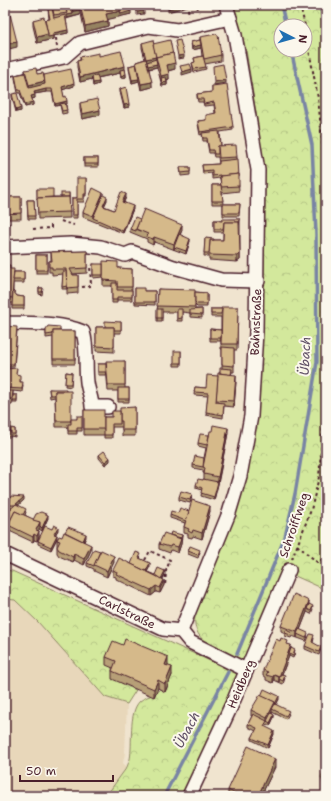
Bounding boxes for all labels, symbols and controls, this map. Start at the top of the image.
north arrow [273,18,313,58]
text: N [295,34,310,44]
street label: Bahnstraße [247,288,265,356]
water label: Übach [295,336,315,376]
street label: Schroiffweg [275,490,313,560]
street label: Carlstraße [96,591,158,633]
street label: Heidberg [223,657,259,711]
water label: Übach [170,709,204,751]
scale bar [20,757,113,783]
text: 50 m [26,763,56,779]

